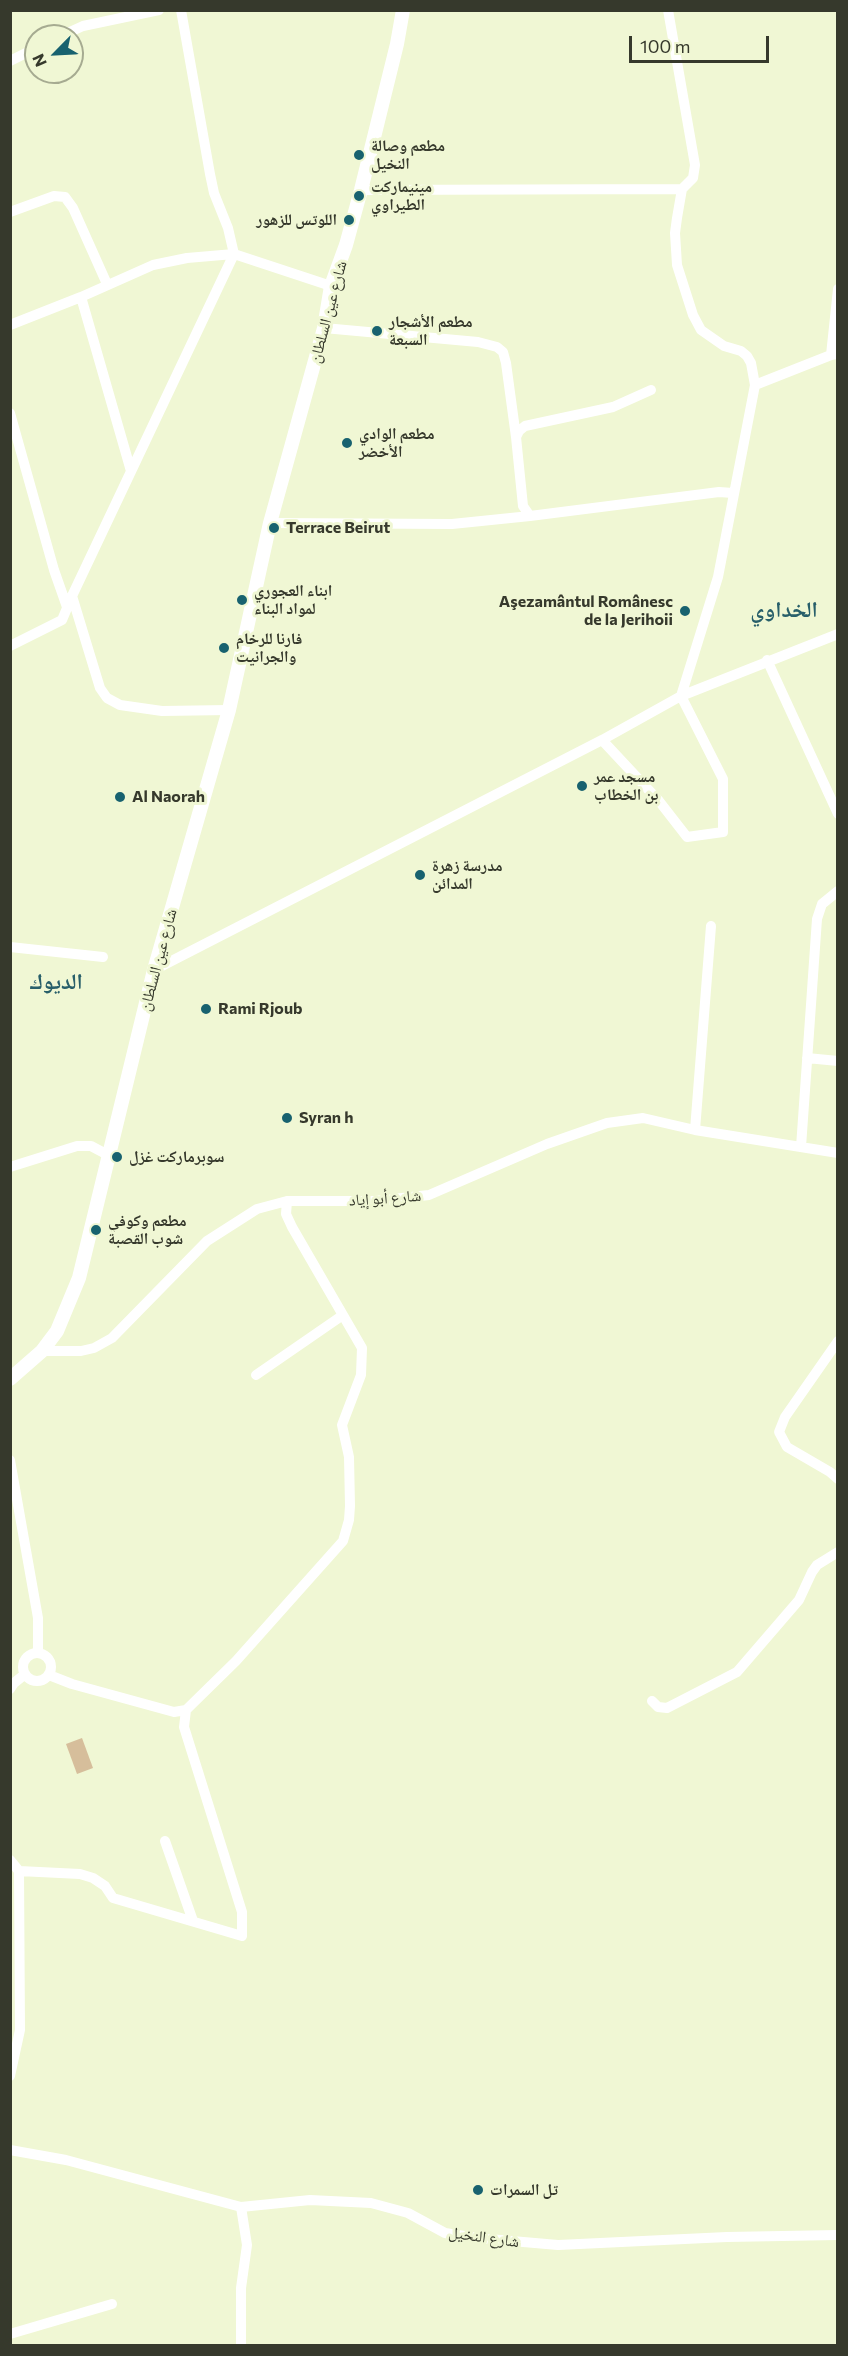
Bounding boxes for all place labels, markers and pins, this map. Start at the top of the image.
place label: مطعم وصالة النخيل [371,136,445,174]
marker: مطعم وصالة النخيل [352,148,366,162]
place label: مينيماركت الطيراوي [371,177,432,215]
marker: مينيماركت الطيراوي [352,189,366,203]
place label: اللوتس للزهور [256,210,337,230]
marker: اللوتس للزهور [342,213,356,227]
place label: مطعم الأشجار السبعة [389,312,473,350]
marker: مطعم الأشجار السبعة [370,324,384,338]
place label: مطعم الوادي الأخضر [359,424,434,462]
marker: مطعم الوادي الأخضر [340,436,354,450]
place label: Terrace Beirut [286,518,390,538]
marker: Terrace Beirut [267,521,281,535]
place label: ابناء العجوري لمواد البناء [254,581,332,619]
place label: Aşezamântul Românesc de la Jerihoii [499,592,673,630]
marker: ابناء العجوري لمواد البناء [235,593,249,607]
marker: Aşezamântul Românesc de la Jerihoii [678,604,692,618]
place label: فارنا للرخام والجرانيت [236,629,302,667]
marker: فارنا للرخام والجرانيت [217,641,231,655]
place label: مسجد عمر بن الخطاب [594,767,658,805]
marker: مسجد عمر بن الخطاب [575,779,589,793]
place label: Al Naorah [132,787,205,807]
marker: Al Naorah [113,790,127,804]
place label: مدرسة زهرة المدائن [432,856,502,894]
marker: مدرسة زهرة المدائن [413,868,427,882]
place label: Rami Rjoub [218,999,303,1019]
marker: Rami Rjoub [199,1002,213,1016]
place label: Syran h [299,1108,353,1128]
marker: Syran h [280,1111,294,1125]
place label: سوبرماركت غزل [129,1147,225,1167]
marker: سوبرماركت غزل [110,1150,124,1164]
place label: مطعم وكوفي شوب القصبة [108,1211,187,1249]
marker: مطعم وكوفي شوب القصبة [89,1223,103,1237]
place label: تل السمرات [490,2180,558,2200]
marker: تل السمرات [471,2183,485,2197]

